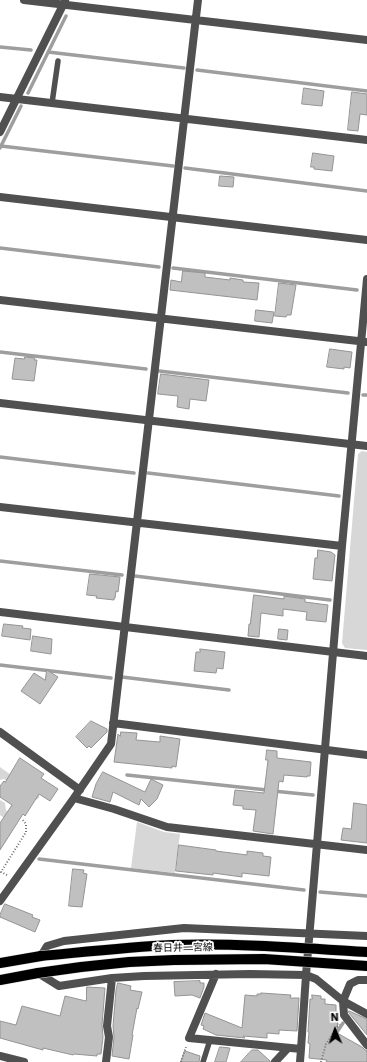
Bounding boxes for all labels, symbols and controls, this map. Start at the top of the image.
street label: 春日井一宮線 [153,941,213,955]
north arrow [315,1010,355,1050]
text: N [330,1011,339,1024]

